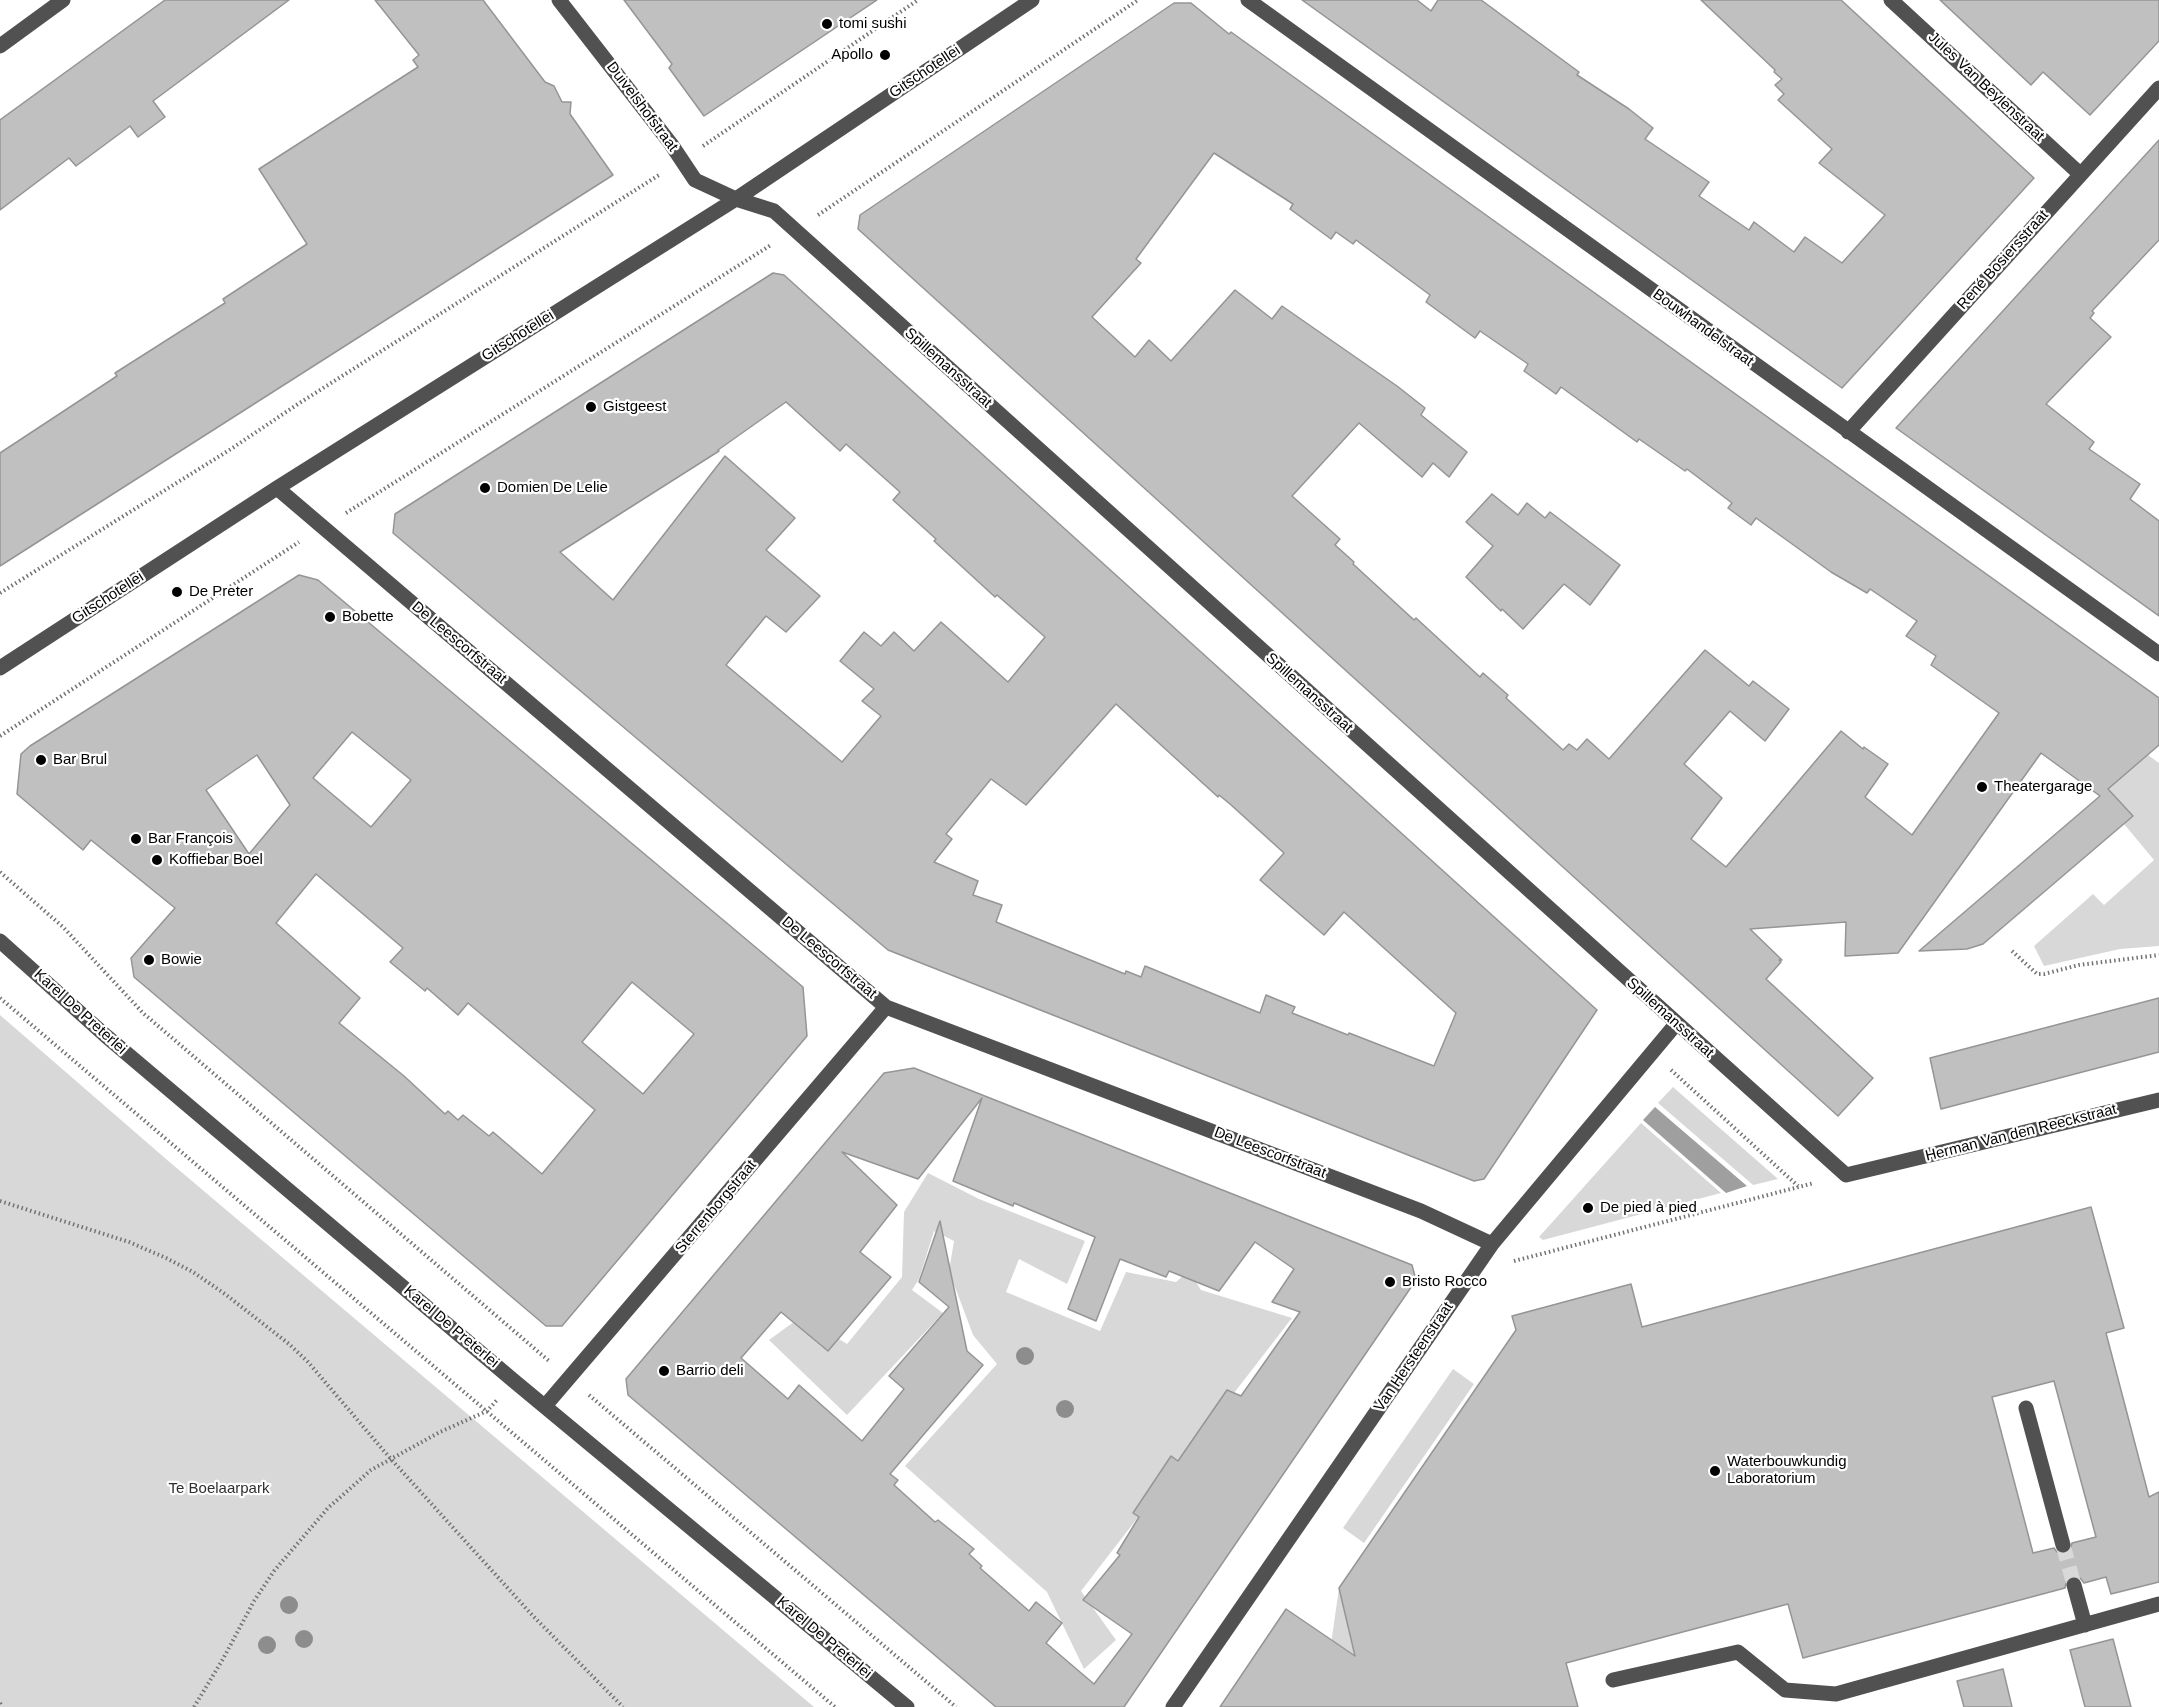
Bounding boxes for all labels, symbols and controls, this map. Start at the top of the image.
place label: tomi sushi [839,15,907,33]
marker: tomi sushi [820,17,834,31]
street label: Jules Van Beylenstraat [1924,28,2048,146]
street label: Gitschotellei [886,42,964,102]
place label: Apollo [831,46,873,64]
marker: Apollo [878,48,892,62]
street label: Duivelshofstraat [602,59,682,155]
street label: René Bosiersstraat [1954,207,2052,313]
street label: Bouwhandelstraat [1649,285,1757,371]
street label: Gitschotellei [479,307,557,365]
street label: Spillemansstraat [901,324,995,412]
place label: Gistgeest [603,398,666,416]
marker: Gistgeest [584,400,598,414]
place label: Domien De Lelie [497,479,608,497]
marker: Domien De Lelie [478,481,492,495]
street label: Gitschotellei [69,568,147,628]
place label: De Preter [189,583,253,601]
marker: De Preter [170,585,184,599]
street label: De Leescorfstraat [408,598,510,688]
place label: Bobette [342,608,394,626]
marker: Bobette [323,610,337,624]
street label: Spillemansstraat [1262,649,1356,737]
place label: Bar Brul [53,751,107,769]
marker: Bar Brul [34,753,48,767]
place label: Theatergarage [1994,778,2092,796]
marker: Theatergarage [1975,780,1989,794]
place label: Bar François [148,830,233,848]
marker: Bar François [129,832,143,846]
place label: Koffiebar Boel [169,851,263,869]
marker: Koffiebar Boel [150,853,164,867]
street label: De Leescorfstraat [778,913,880,1003]
place label: Bowie [161,951,202,969]
marker: Bowie [142,953,156,967]
street label: Karel De Preterlei [30,966,130,1058]
street label: Spillemansstraat [1623,974,1717,1062]
street label: Herman Van den Reeckstraat [1923,1101,2119,1165]
street label: De Leescorfstraat [1212,1123,1328,1183]
street label: Sterrenborgstraat [672,1157,760,1257]
place label: De pied à pied [1600,1199,1697,1217]
marker: De pied à pied [1581,1201,1595,1215]
place label: Bristo Rocco [1402,1273,1487,1291]
marker: Bristo Rocco [1383,1275,1397,1289]
street label: Karel De Preterlei [400,1282,502,1372]
street label: Van Hersteenstraat [1371,1299,1457,1415]
place label: Barrio deli [676,1362,744,1380]
marker: Barrio deli [657,1364,671,1378]
place label: Waterbouwkundig Laboratorium [1727,1453,1847,1488]
marker: Waterbouwkundig Laboratorium [1708,1464,1722,1478]
park label: Te Boelaarpark [169,1480,269,1498]
street label: Karel De Preterlei [773,1593,875,1683]

